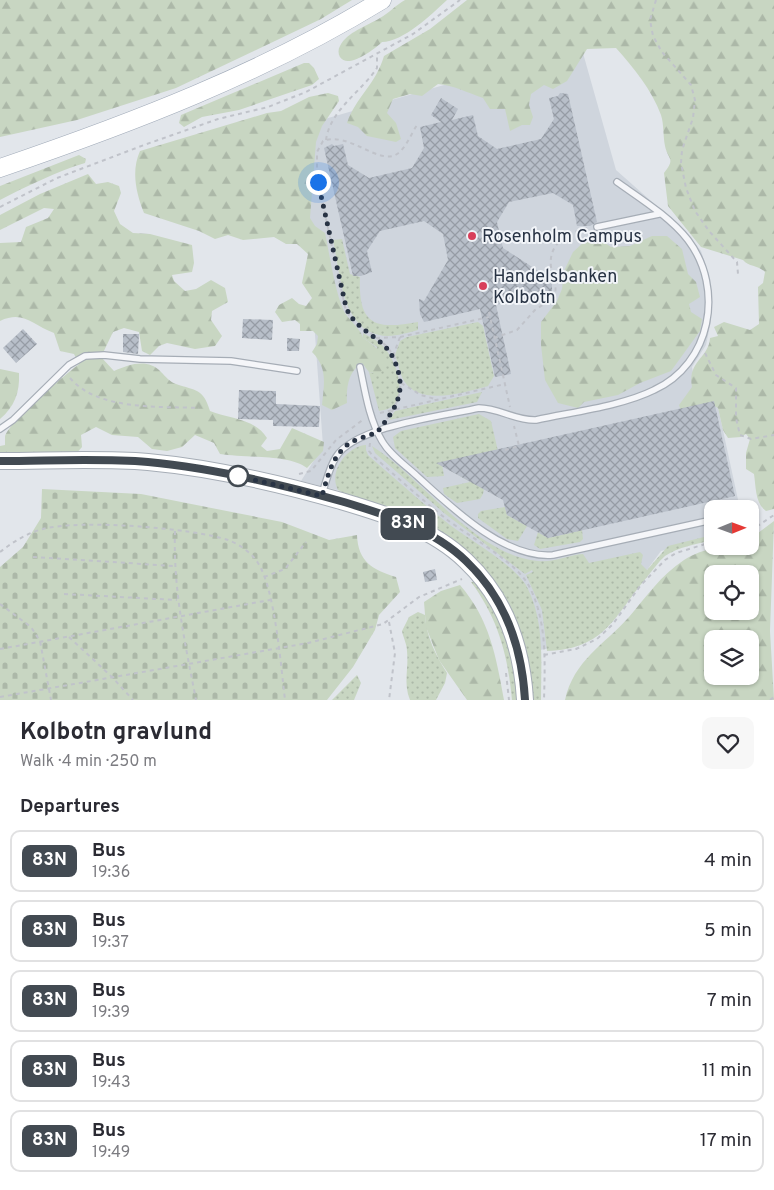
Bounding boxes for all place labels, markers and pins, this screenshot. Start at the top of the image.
place label: Rosenholm Campus [482,226,642,249]
marker: Rosenholm Campus [466,230,478,242]
place label: Handelsbanken Kolbotn [493,266,617,310]
marker: Handelsbanken Kolbotn [477,280,489,292]
unlabelled marker [227,465,249,487]

